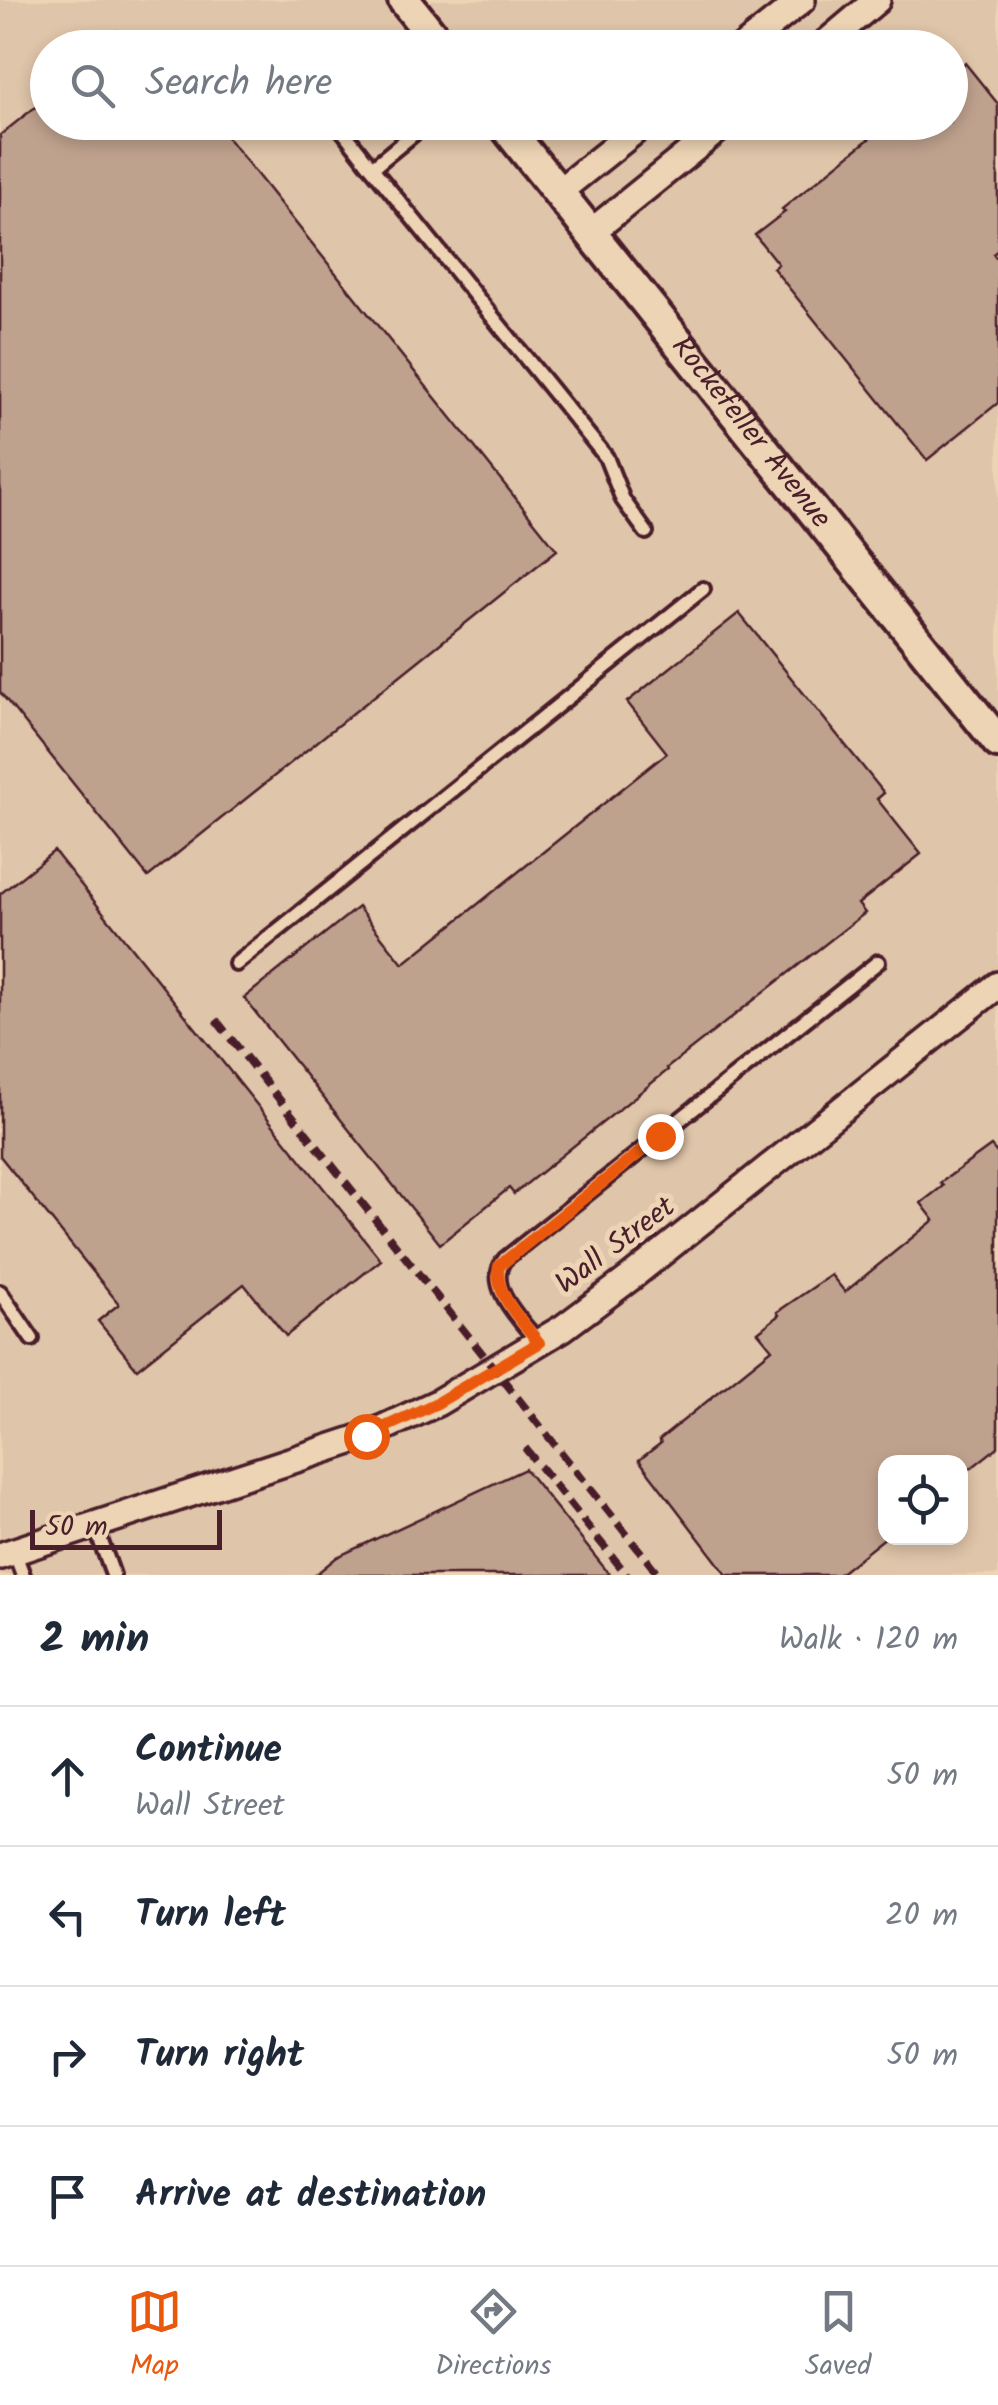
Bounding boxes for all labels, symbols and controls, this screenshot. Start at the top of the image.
search box [30,30,968,140]
text: Search here [145,55,332,115]
icon: search [65,58,120,113]
street label: Rockefeller Avenue [658,326,843,540]
route end [638,1114,684,1160]
street label: Wall Street [546,1184,687,1307]
route start [344,1414,390,1460]
map controls [878,1455,968,1545]
button: locate [878,1455,968,1545]
scale bar [30,1505,222,1550]
text: 50 m [45,1505,108,1550]
text: 2 min [40,1607,149,1674]
text: Walk · 120 m [779,1615,958,1666]
text: Continue [135,1721,282,1781]
icon: ahead [40,1749,95,1804]
text: 50 m [887,1751,958,1802]
text: Wall Street [135,1781,285,1832]
text: Turn left [135,1886,286,1946]
icon: left [40,1889,95,1944]
text: 20 m [885,1891,958,1942]
text: Turn right [135,2026,304,2086]
icon: right [40,2029,95,2084]
text: 50 m [887,2031,958,2082]
text: Arrive at destination [135,2166,486,2226]
icon: arrive [40,2169,95,2224]
tab: Map [127,2284,182,2389]
tab: Directions [435,2284,551,2389]
tab: Saved [805,2284,871,2389]

